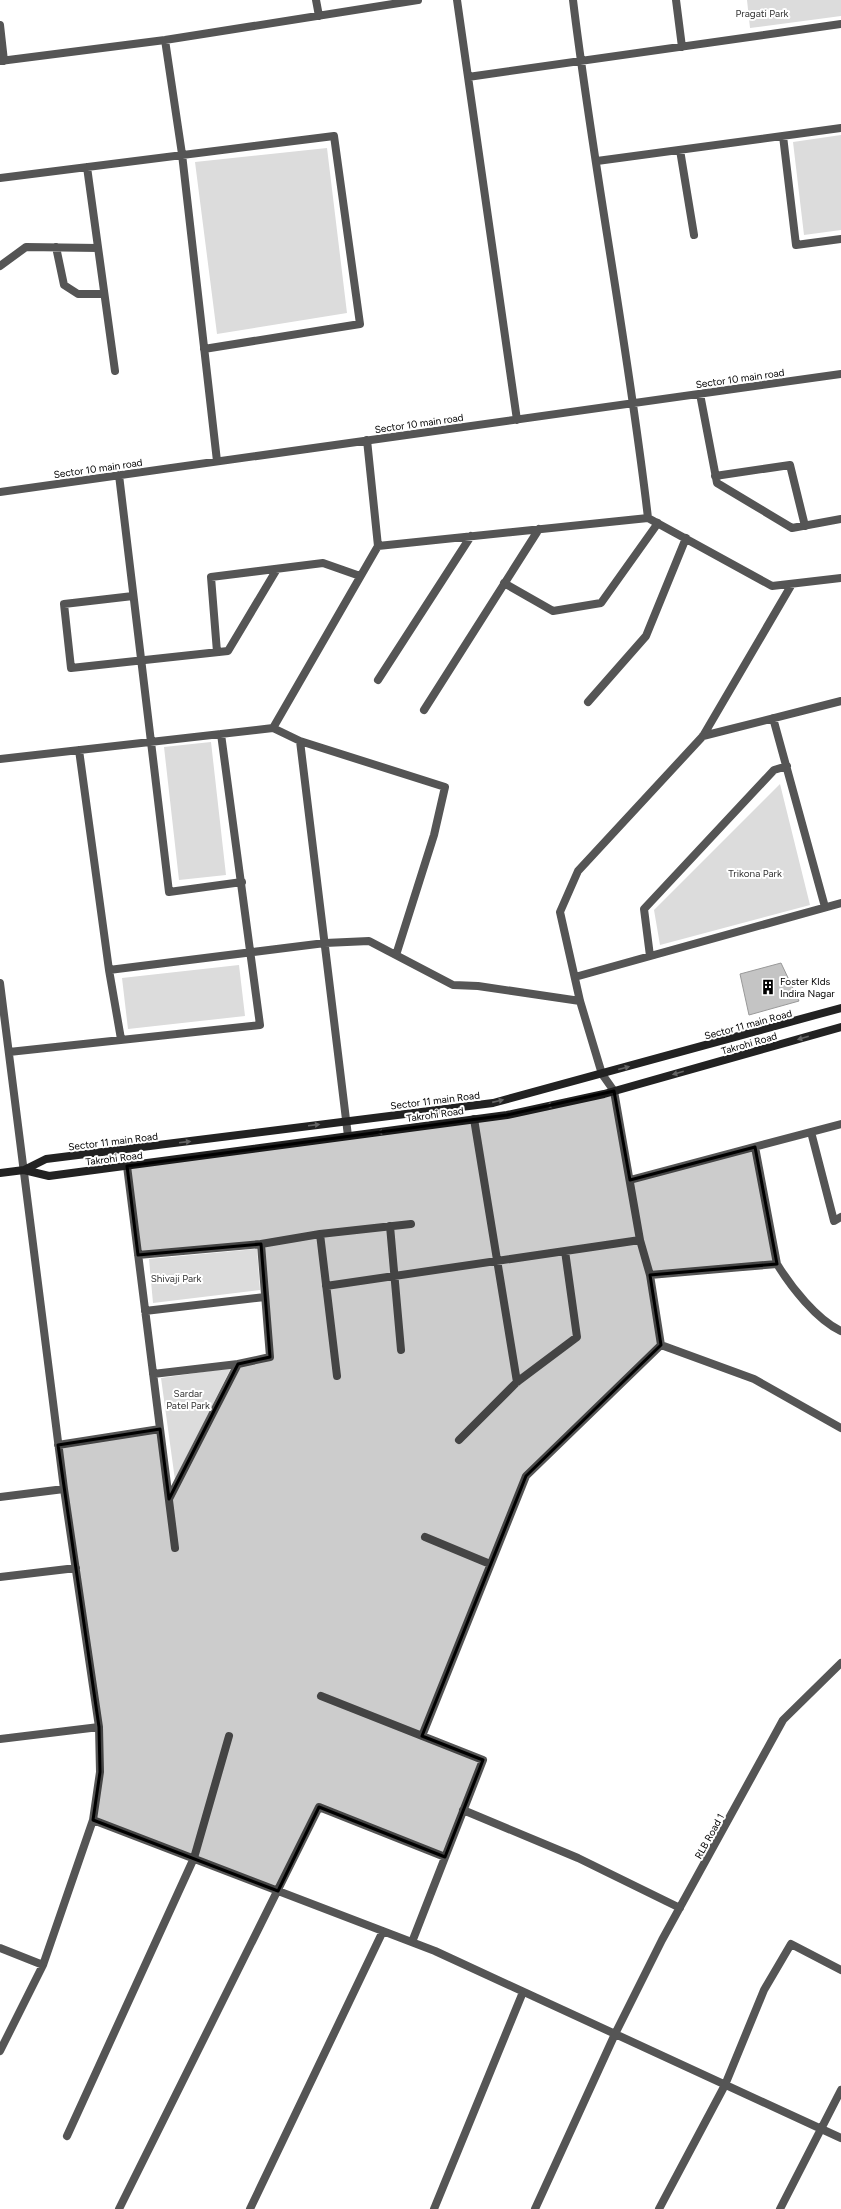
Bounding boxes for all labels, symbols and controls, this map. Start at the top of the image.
park label: Pragati Park [736,7,789,20]
street label: Sector 10 main road [695,366,785,391]
street label: Sector 10 main road [374,411,464,436]
street label: Sector 10 main road [53,456,143,481]
park label: Trikona Park [728,867,782,880]
place label: Foster KIds Indira Nagar [780,975,835,1000]
building icon: Foster KIds Indira Nagar [759,978,777,996]
street label: Sector 11 main Road [703,1007,793,1042]
street label: Takrohi Road [720,1029,779,1058]
one-way arrow [797,1035,809,1041]
one-way arrow [618,1065,630,1071]
one-way arrow [672,1070,684,1076]
street label: Sector 11 main Road [390,1089,481,1112]
one-way arrow [492,1098,505,1104]
one-way arrow [546,1102,558,1108]
street label: Takrohi Road [406,1104,465,1125]
one-way arrow [308,1122,320,1129]
one-way arrow [376,1129,389,1135]
street label: Sector 11 main Road [68,1130,159,1153]
one-way arrow [179,1139,191,1145]
street label: Takrohi Road [85,1149,143,1168]
park label: Shivaji Park [151,1272,202,1285]
park label: Sardar Patel Park [166,1387,210,1412]
street label: RLB Road 1 [692,1811,727,1861]

